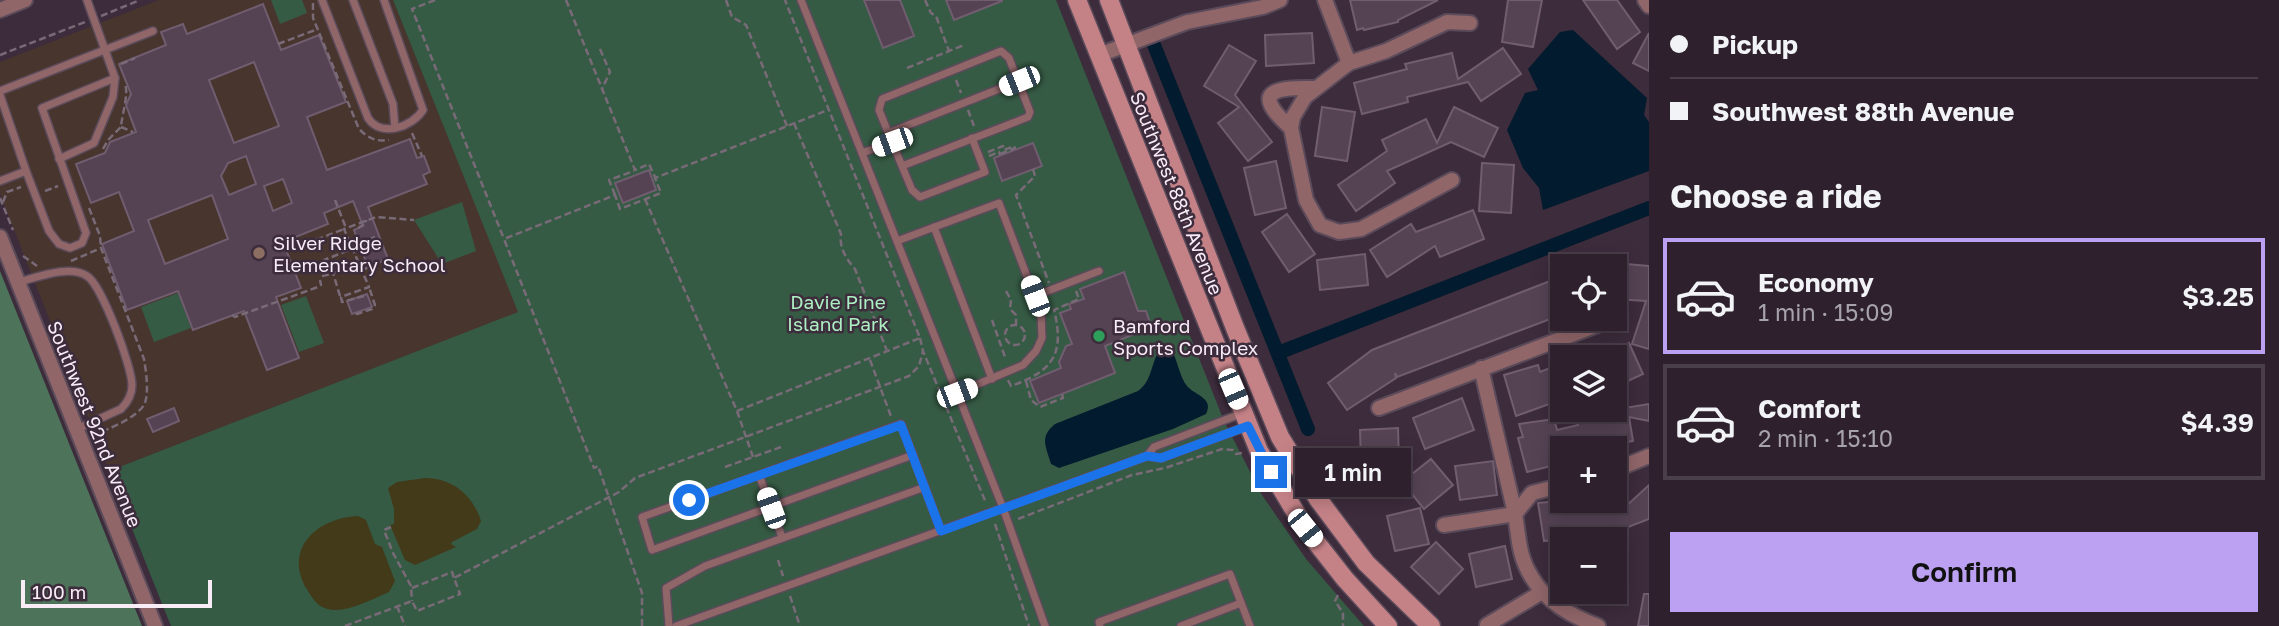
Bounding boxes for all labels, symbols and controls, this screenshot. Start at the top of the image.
text: Pickup [1712,29,1798,60]
car [996,63,1043,99]
street label: Southwest 88th Avenue [1126,88,1228,298]
text: Southwest 88th Avenue [1712,96,2014,127]
car [869,125,916,159]
text: Choose a ride [1670,177,1882,215]
place label: Silver Ridge Elementary School [273,231,446,276]
marker: Silver Ridge Elementary School [251,245,267,261]
map controls [1550,254,1627,604]
button: locate [1550,254,1627,331]
icon: car [1674,265,1737,328]
text: Economy [1758,267,1874,298]
car [1018,273,1053,319]
text: $3.25 [2182,281,2254,312]
park label: Davie Pine Island Park [787,290,889,335]
text: 1 min · 15:09 [1758,298,1894,326]
place label: Bamford Sports Complex [1113,314,1258,359]
street label: Southwest 92nd Avenue [43,317,147,531]
marker: Bamford Sports Complex [1091,328,1107,344]
button: layers [1550,345,1627,422]
car [1216,366,1251,412]
car [934,376,981,410]
icon: car [1674,391,1737,454]
text: Comfort [1758,393,1861,424]
text: $4.39 [2181,407,2254,438]
text: 2 min · 15:10 [1758,424,1893,452]
button: + [1550,436,1627,513]
callout: 1 min [1296,448,1411,496]
route end [1255,456,1287,488]
text: 1 min [1324,458,1382,486]
route start [673,484,705,516]
car [754,485,789,531]
car [1284,505,1327,551]
button: − [1550,527,1627,604]
button: Confirm [1670,532,2258,612]
scale bar [21,577,212,609]
text: 100 m [32,580,86,603]

